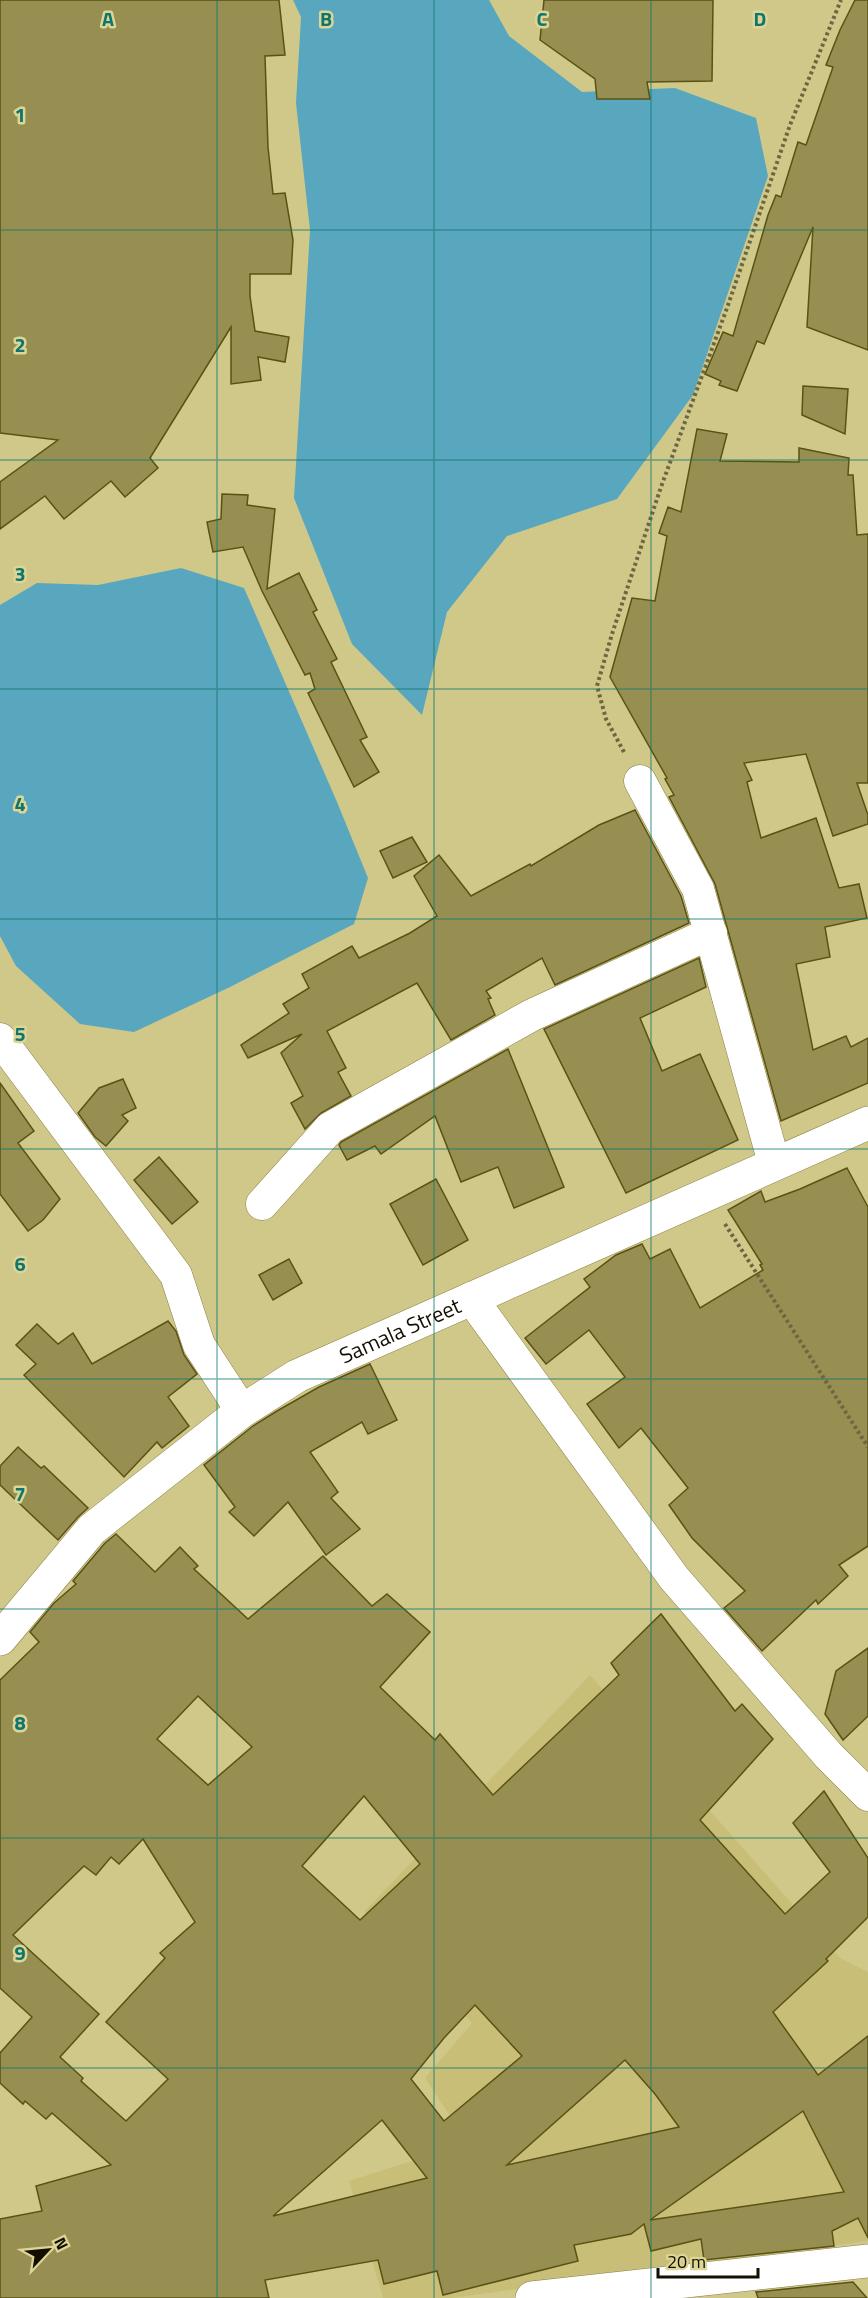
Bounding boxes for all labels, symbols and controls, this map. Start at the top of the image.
text: A [102,3,114,34]
text: B [320,3,332,34]
text: C [537,3,548,34]
text: D [754,3,766,34]
text: 1 [14,99,26,130]
text: 2 [14,329,26,360]
text: 3 [14,558,26,589]
text: 4 [14,788,26,819]
text: 5 [14,1018,26,1049]
text: 6 [14,1248,26,1279]
street label: Samala Street [334,1288,467,1372]
text: 7 [14,1478,26,1509]
text: 8 [14,1707,26,1738]
text: 9 [14,1937,26,1968]
north arrow [18,2220,78,2280]
text: N [48,2233,75,2254]
scale bar [658,2241,758,2279]
text: 20 m [667,2248,706,2275]

